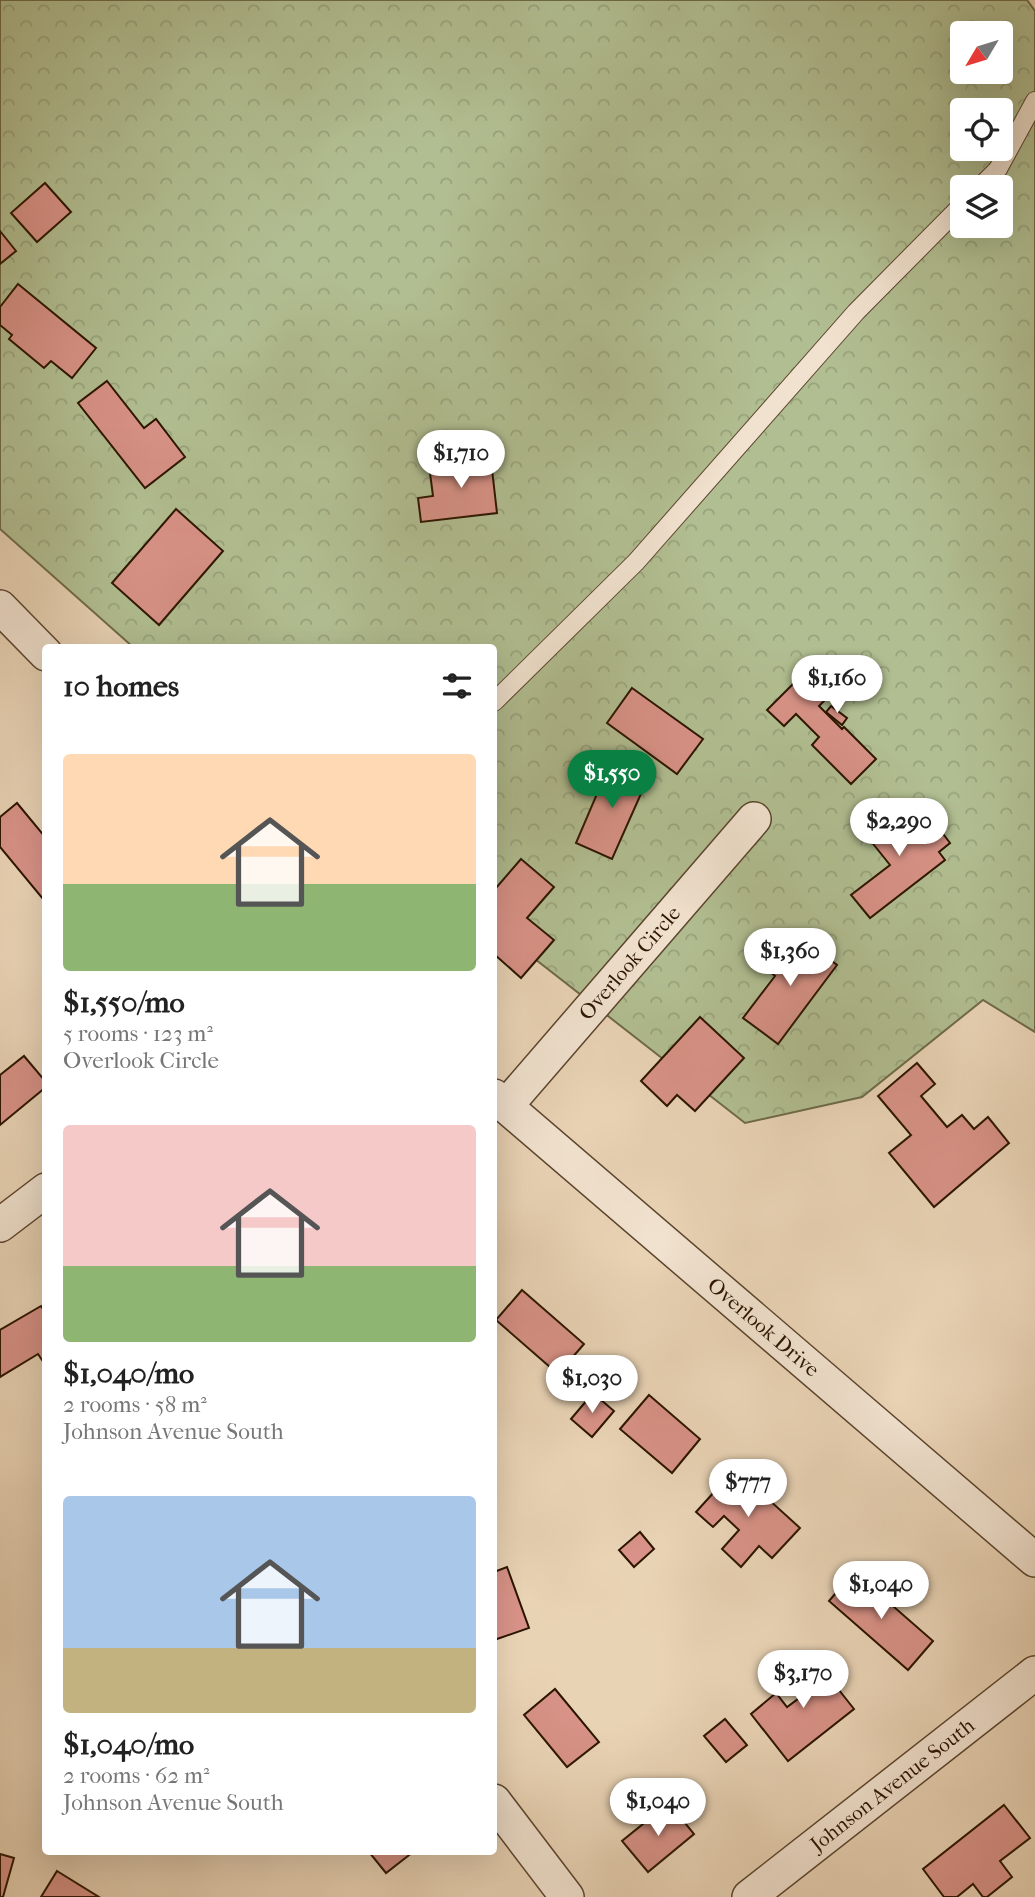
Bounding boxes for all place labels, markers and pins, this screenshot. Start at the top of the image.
pin: $1,710 [404,430,518,490]
pin: $1,160 [780,656,894,715]
pin: $1,550 [555,750,669,810]
pin: $2,290 [842,798,956,858]
pin: $1,360 [733,928,847,988]
pin: $1,030 [535,1356,649,1415]
pin: $777 [707,1460,789,1519]
pin: $1,040 [824,1562,938,1621]
pin: $3,170 [746,1650,860,1710]
pin: $1,040 [601,1778,715,1838]

